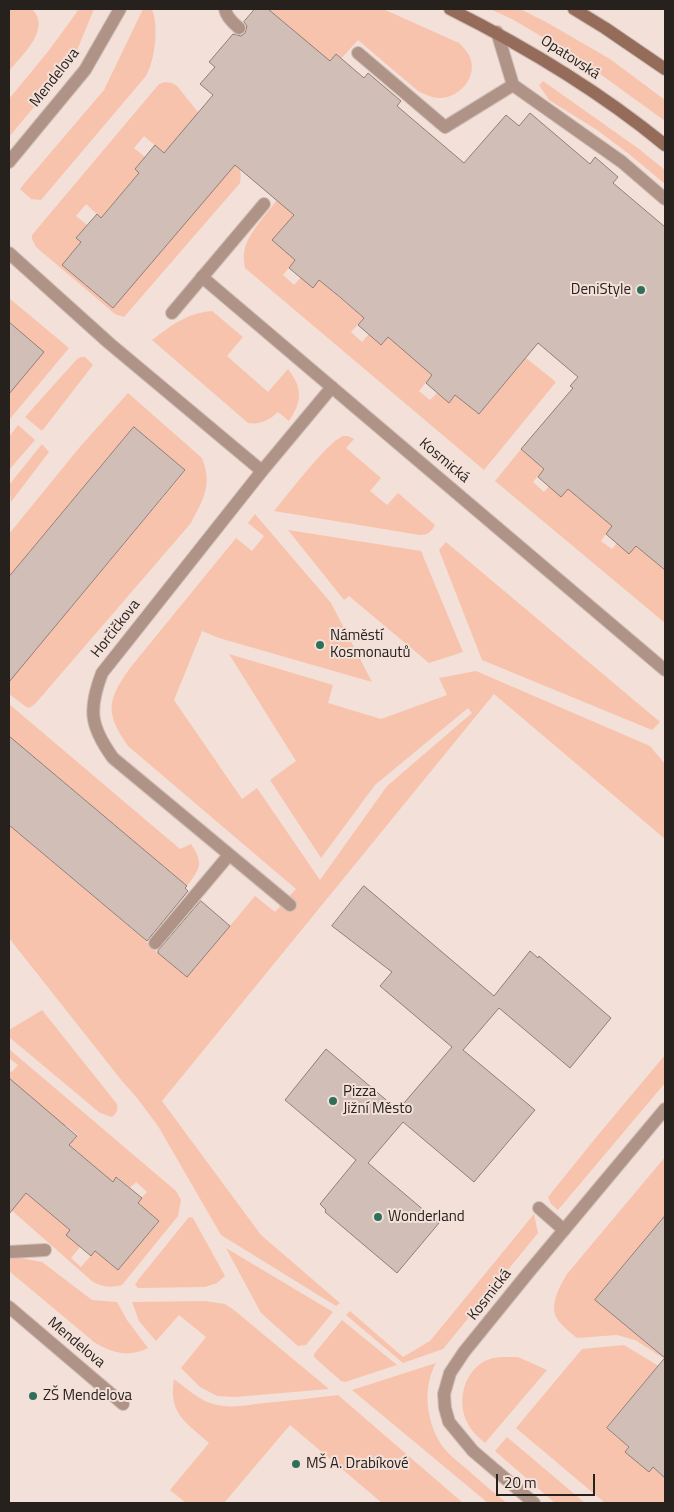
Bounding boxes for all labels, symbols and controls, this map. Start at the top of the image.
street label: Opatovská [537,32,603,84]
street label: Mendelova [27,45,83,111]
place label: DeniStyle [571,281,631,299]
marker: DeniStyle [635,284,647,296]
street label: Kosmická [415,435,473,487]
street label: Horčičkova [88,596,144,662]
place label: Náměstí Kosmonautů [330,627,410,662]
marker: Náměstí Kosmonautů [314,639,326,651]
place label: Pizza Jižní Město [343,1083,412,1118]
marker: Pizza Jižní Město [327,1095,339,1107]
place label: Wonderland [388,1208,465,1226]
marker: Wonderland [372,1211,384,1223]
street label: Kosmická [464,1266,516,1324]
street label: Mendelova [44,1314,108,1372]
place label: ZŠ Mendelova [43,1387,132,1405]
marker: ZŠ Mendelova [27,1390,39,1402]
place label: MŠ A. Drabíkové [306,1455,409,1473]
marker: MŠ A. Drabíkové [290,1458,302,1470]
scale bar [499,1464,598,1496]
text: 20 m [504,1471,537,1494]

